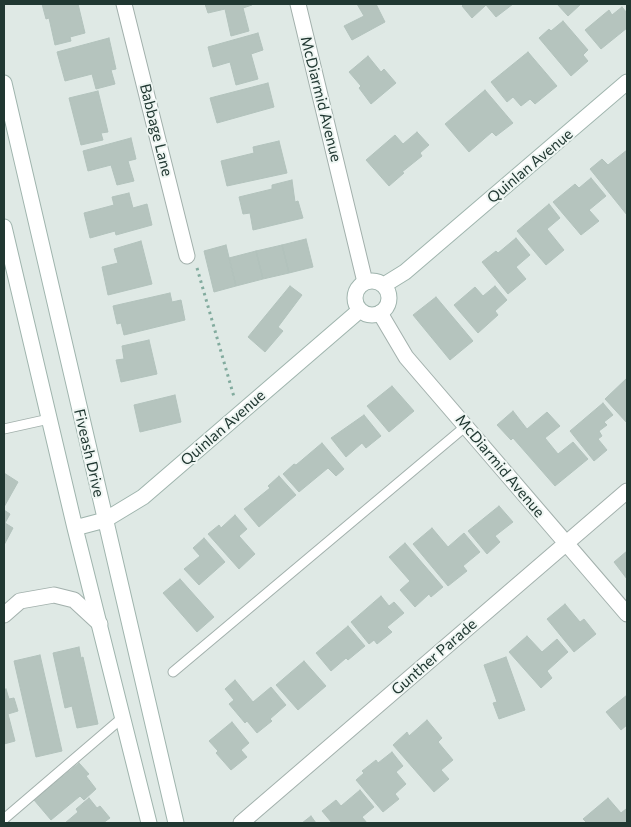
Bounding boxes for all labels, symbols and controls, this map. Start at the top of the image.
street label: McDiarmid Avenue [297,34,345,164]
street label: Babbage Lane [136,82,176,178]
street label: Quinlan Avenue [484,125,576,207]
street label: Quinlan Avenue [177,386,269,470]
street label: Fiveash Drive [70,407,108,499]
street label: McDiarmid Avenue [452,411,548,521]
street label: Gunther Parade [388,615,480,699]

